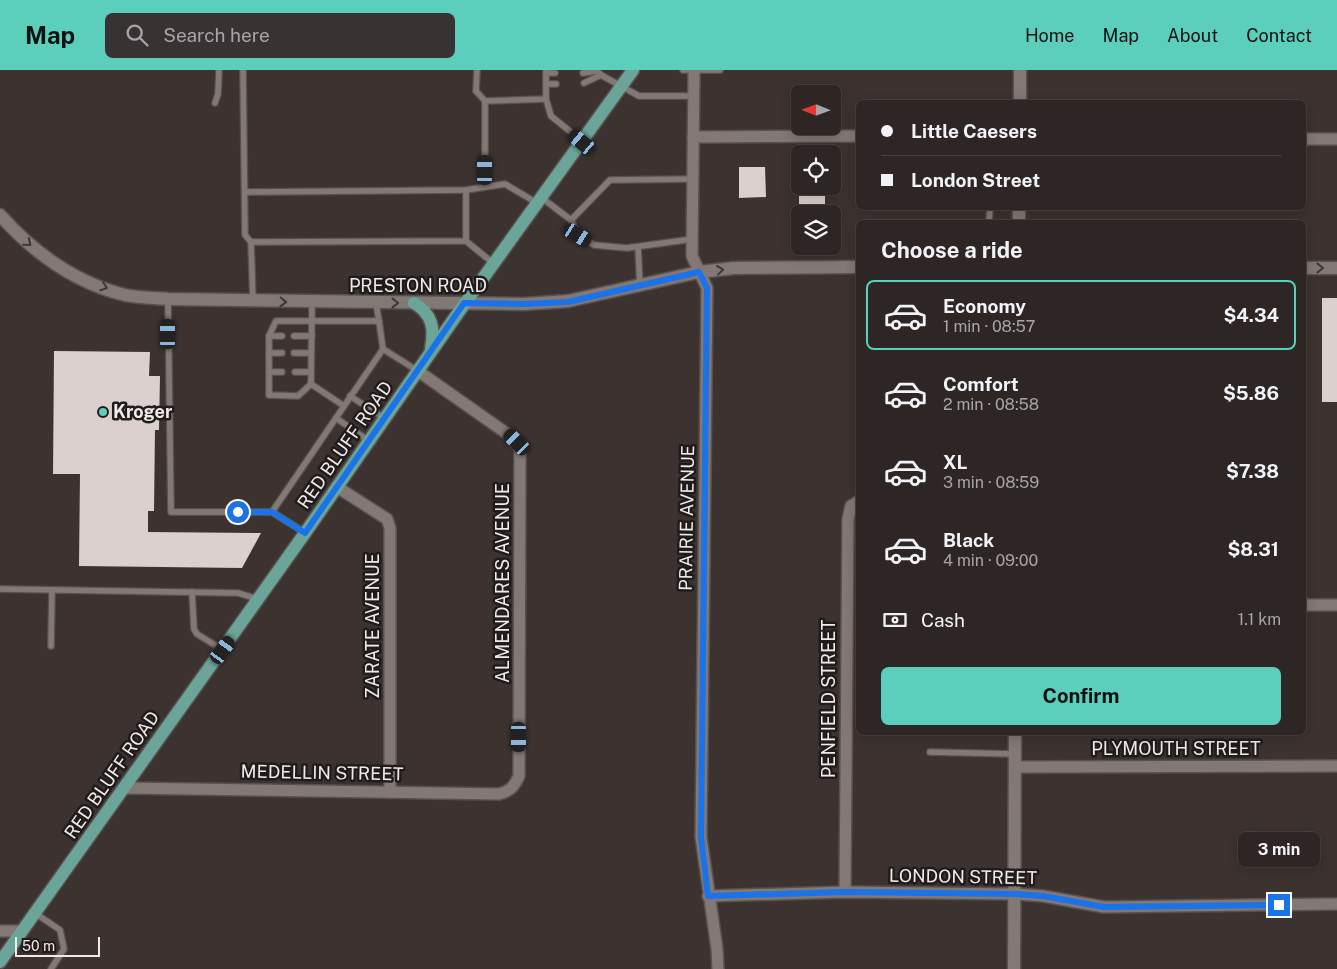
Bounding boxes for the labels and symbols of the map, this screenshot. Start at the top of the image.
north arrow [791,85,841,135]
car [565,127,598,157]
car [477,155,492,185]
car [561,221,594,249]
one-way arrow [22,238,31,246]
one-way arrow [1317,263,1325,273]
one-way arrow [716,265,724,276]
street label: PRESTON ROAD [349,275,487,296]
one-way arrow [100,282,108,292]
one-way arrow [280,297,287,307]
one-way arrow [392,298,400,308]
car [160,319,175,349]
street label: RED BLUFF ROAD [293,377,396,512]
place label: Kroger [113,401,173,422]
marker: Kroger [97,406,109,418]
car [501,426,532,458]
street label: PRAIRIE AVENUE [675,445,698,591]
street label: ALMENDARES AVENUE [492,483,513,683]
route start [227,501,249,523]
street label: ZARATE AVENUE [362,553,383,699]
street label: PENFIELD STREET [818,619,839,778]
car [208,633,237,667]
street label: RED BLUFF ROAD [60,707,163,842]
car [511,722,526,752]
street label: PLYMOUTH STREET [1091,738,1261,759]
street label: MEDELLIN STREET [240,761,404,784]
callout: 3 min [1238,832,1320,868]
street label: LONDON STREET [889,865,1038,888]
route end [1268,894,1290,916]
scale bar [15,934,100,957]

